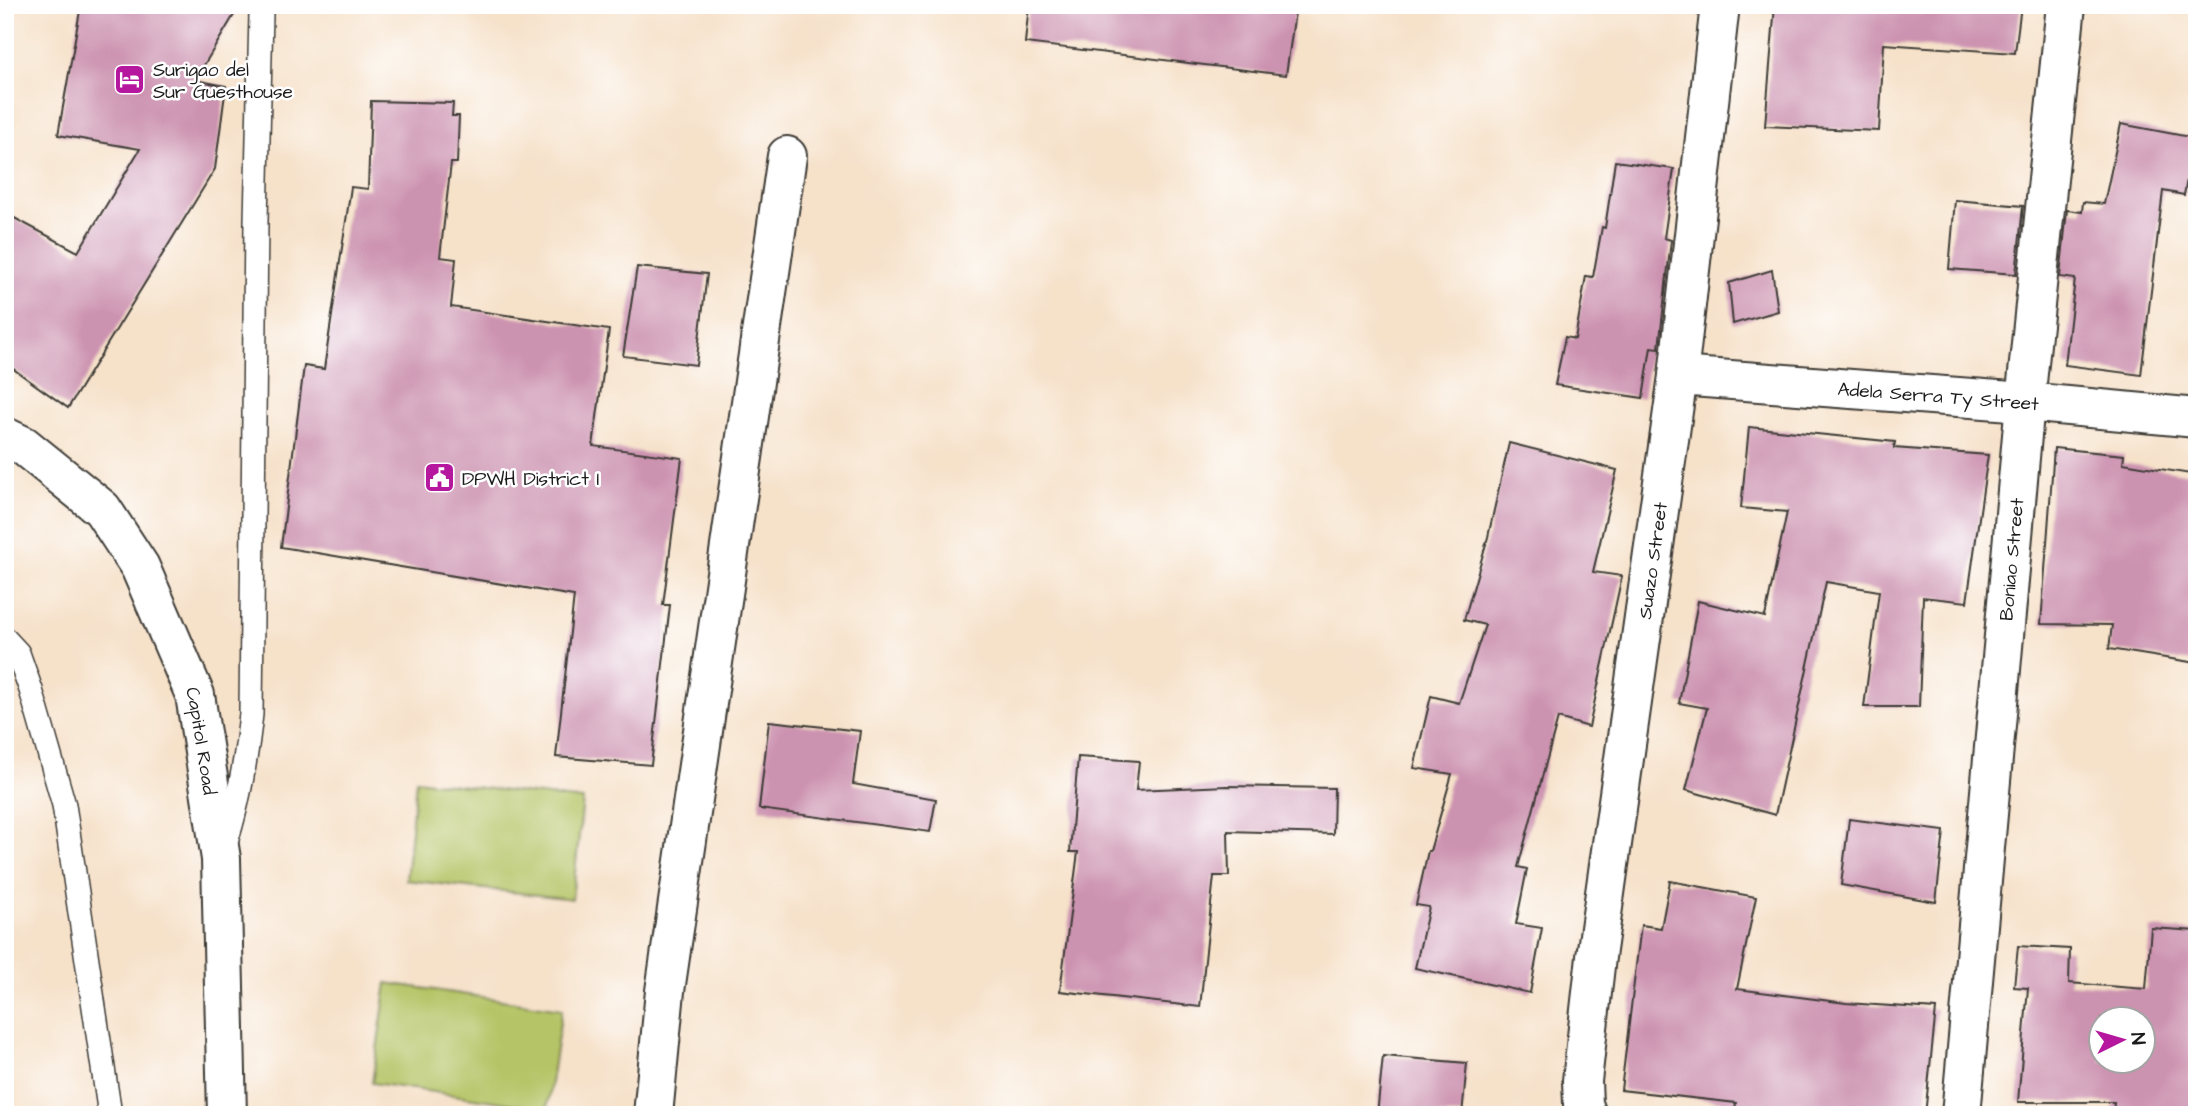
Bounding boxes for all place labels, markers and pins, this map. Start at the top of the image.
place label: Surigao del Sur Guesthouse [153,57,293,106]
hotel icon: Surigao del Sur Guesthouse [113,63,147,97]
public building icon: DPWH District I [422,461,456,495]
place label: DPWH District I [462,466,599,493]

